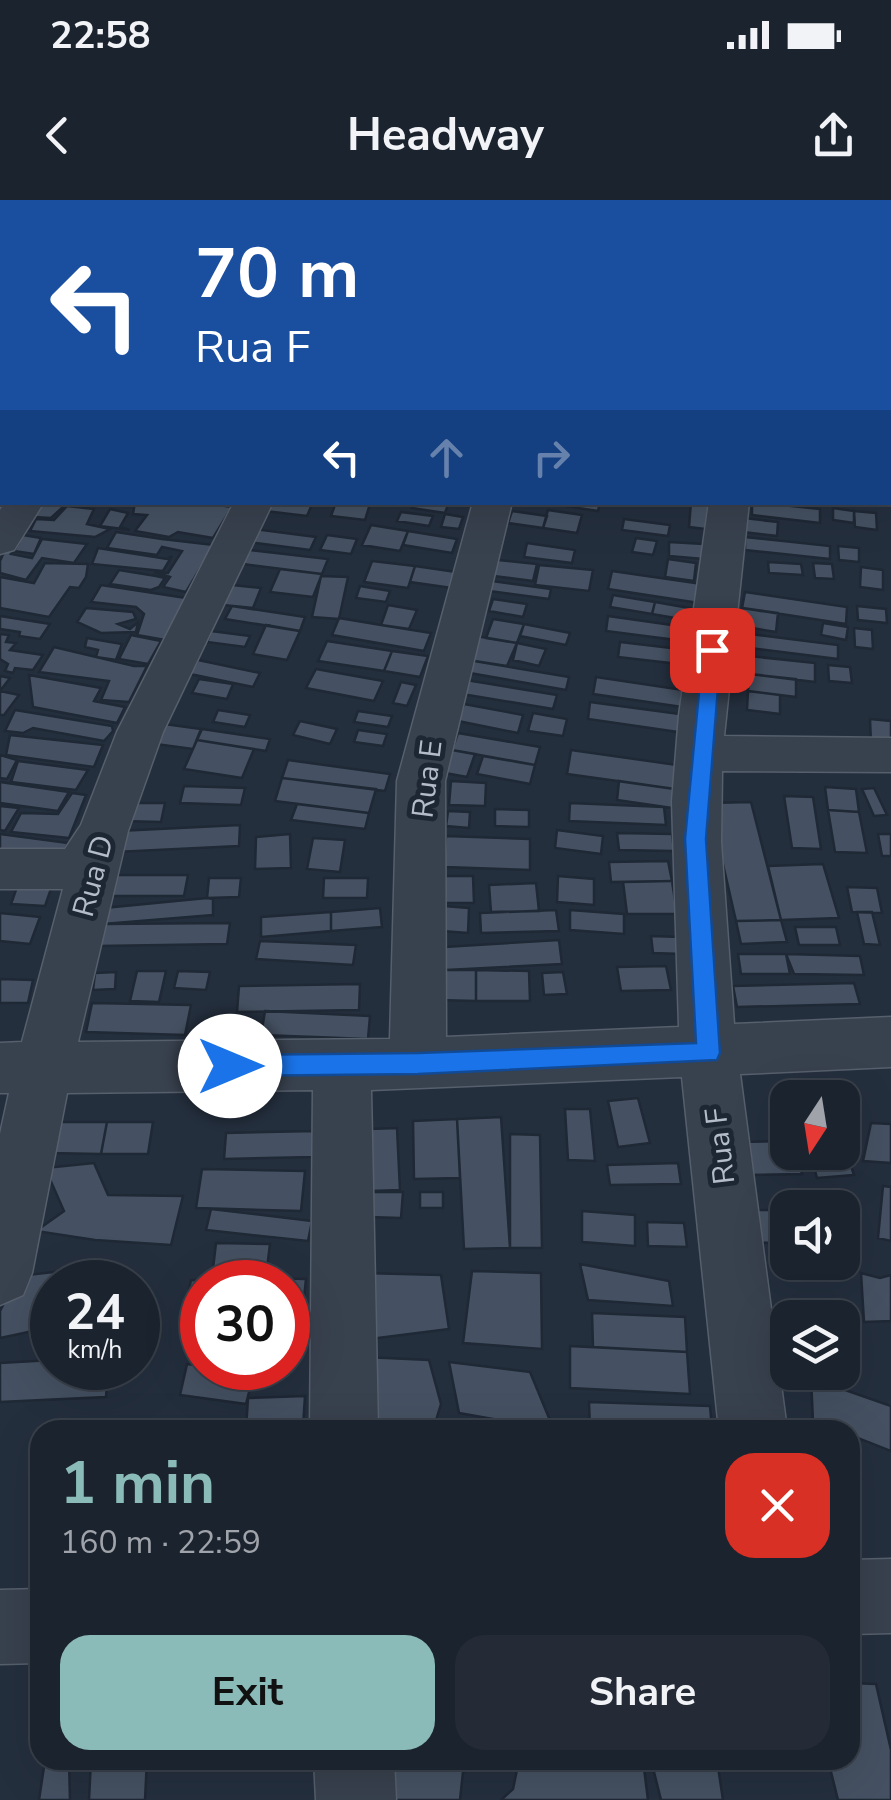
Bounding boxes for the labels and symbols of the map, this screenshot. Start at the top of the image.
pin [670,608,755,693]
street label: Rua E [402,738,453,820]
street label: Rua D [63,831,124,921]
position arrow [178,1014,282,1118]
north arrow [770,1080,860,1170]
street label: Rua F [695,1105,746,1187]
speed limit sign: 30 [180,1260,310,1390]

